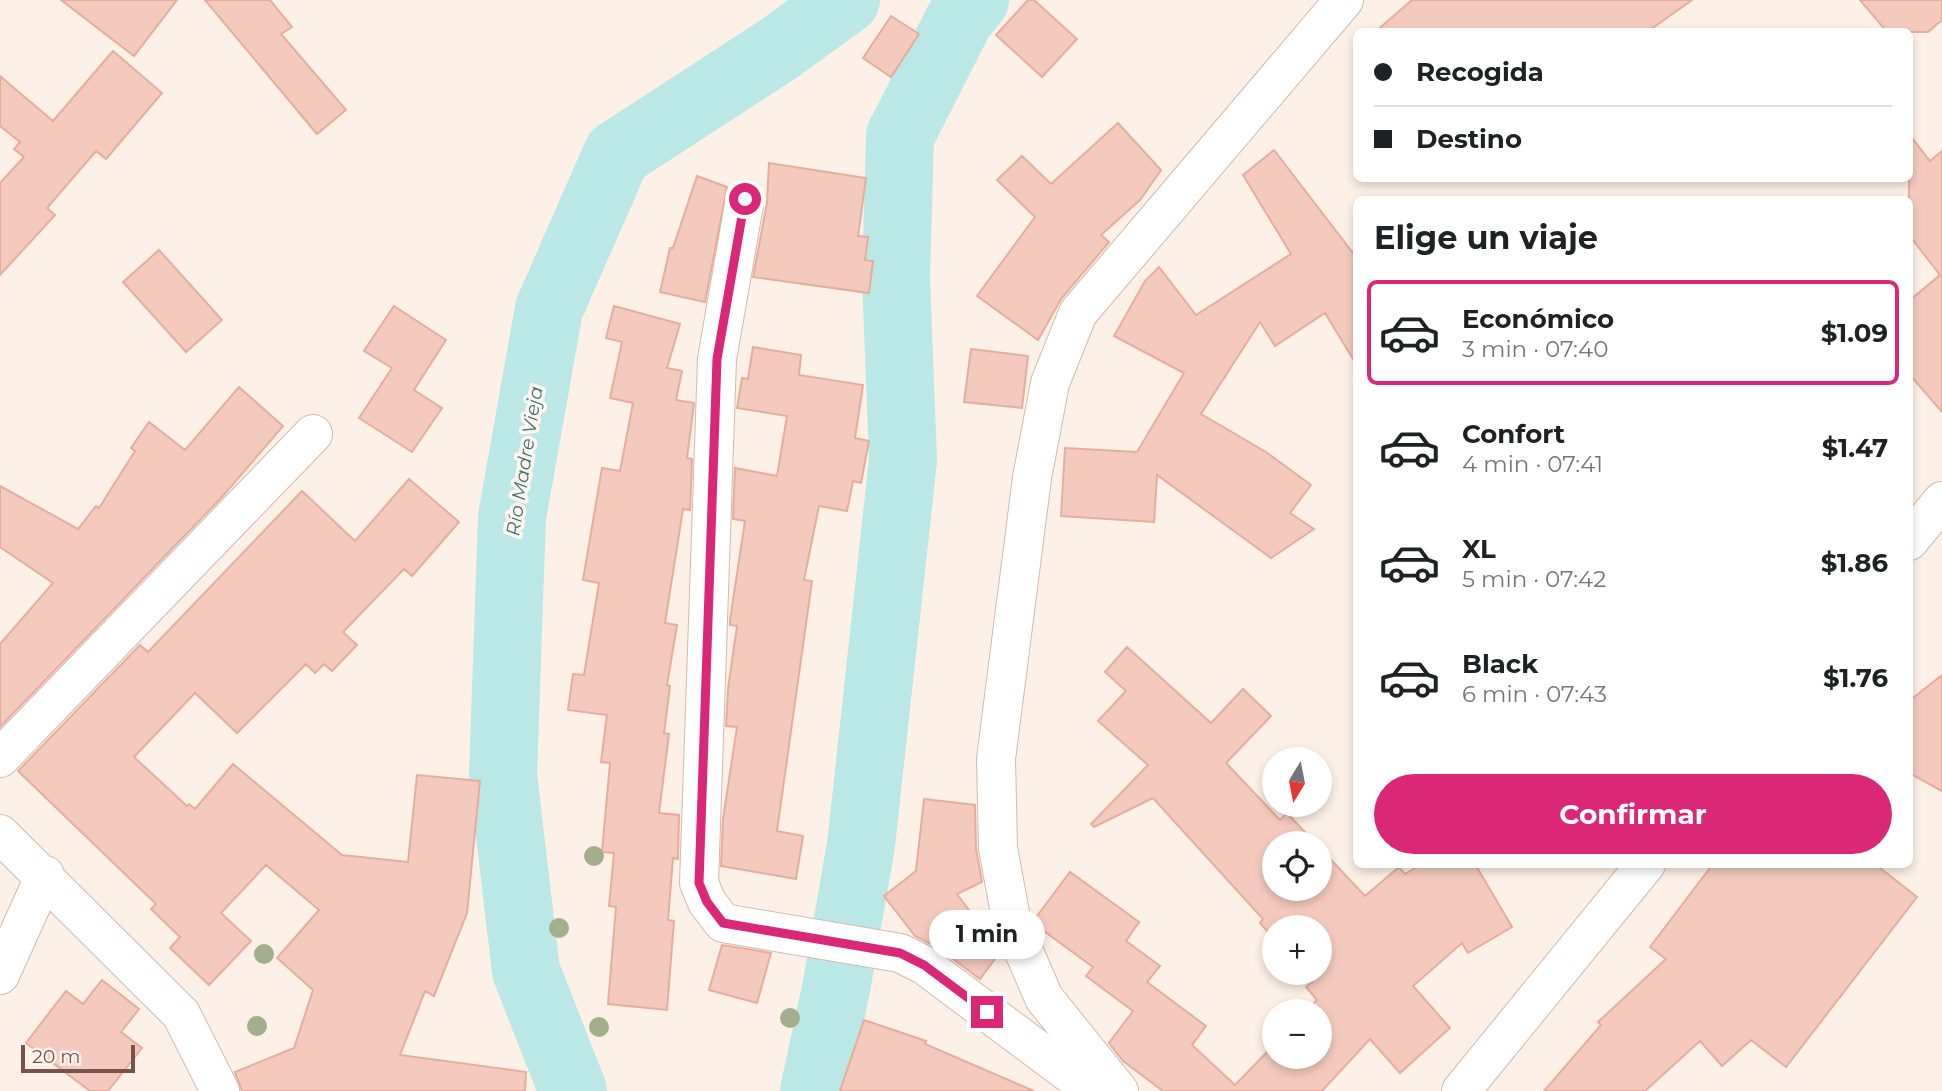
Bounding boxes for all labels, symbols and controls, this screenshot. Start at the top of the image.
text: Recogida [1416,56,1544,88]
text: Destino [1416,123,1522,155]
route start [729,183,761,215]
text: Elige un viaje [1374,218,1598,257]
icon: car [1378,301,1441,364]
text: Económico [1462,303,1614,335]
text: $1.09 [1821,317,1888,349]
text: 3 min · 07:40 [1462,335,1608,363]
water label: Río Madre Vieja [501,385,548,537]
icon: car [1378,416,1441,479]
text: Confort [1462,418,1565,450]
text: $1.47 [1822,432,1888,464]
text: 4 min · 07:41 [1462,450,1603,478]
icon: car [1378,531,1441,594]
text: XL [1462,533,1496,565]
text: $1.86 [1821,547,1888,579]
text: 5 min · 07:42 [1462,565,1606,593]
icon: car [1378,646,1441,709]
text: Black [1462,648,1538,680]
text: $1.76 [1823,662,1888,694]
text: 6 min · 07:43 [1462,680,1607,708]
north arrow [1262,747,1332,817]
map controls [1262,747,1332,1069]
button: Confirmar [1374,774,1892,854]
button: locate [1262,831,1332,901]
callout: 1 min [929,911,1045,960]
button: + [1262,915,1332,985]
text: 1 min [956,920,1018,948]
route end [971,996,1003,1028]
button: − [1262,999,1332,1069]
scale bar [21,1042,135,1074]
text: 20 m [32,1045,80,1068]

